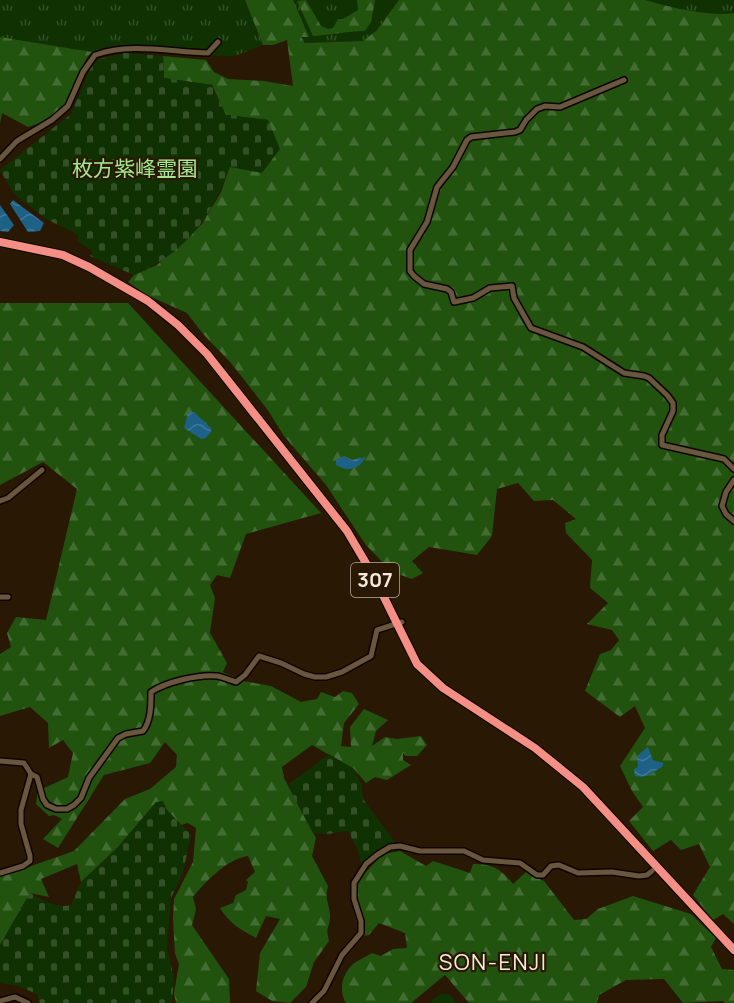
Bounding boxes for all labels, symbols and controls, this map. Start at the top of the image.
park label: 枚方紫峰霊園 [72,154,198,182]
road number: 307 [351,563,399,597]
district label: SON-ENJI [439,947,547,977]

